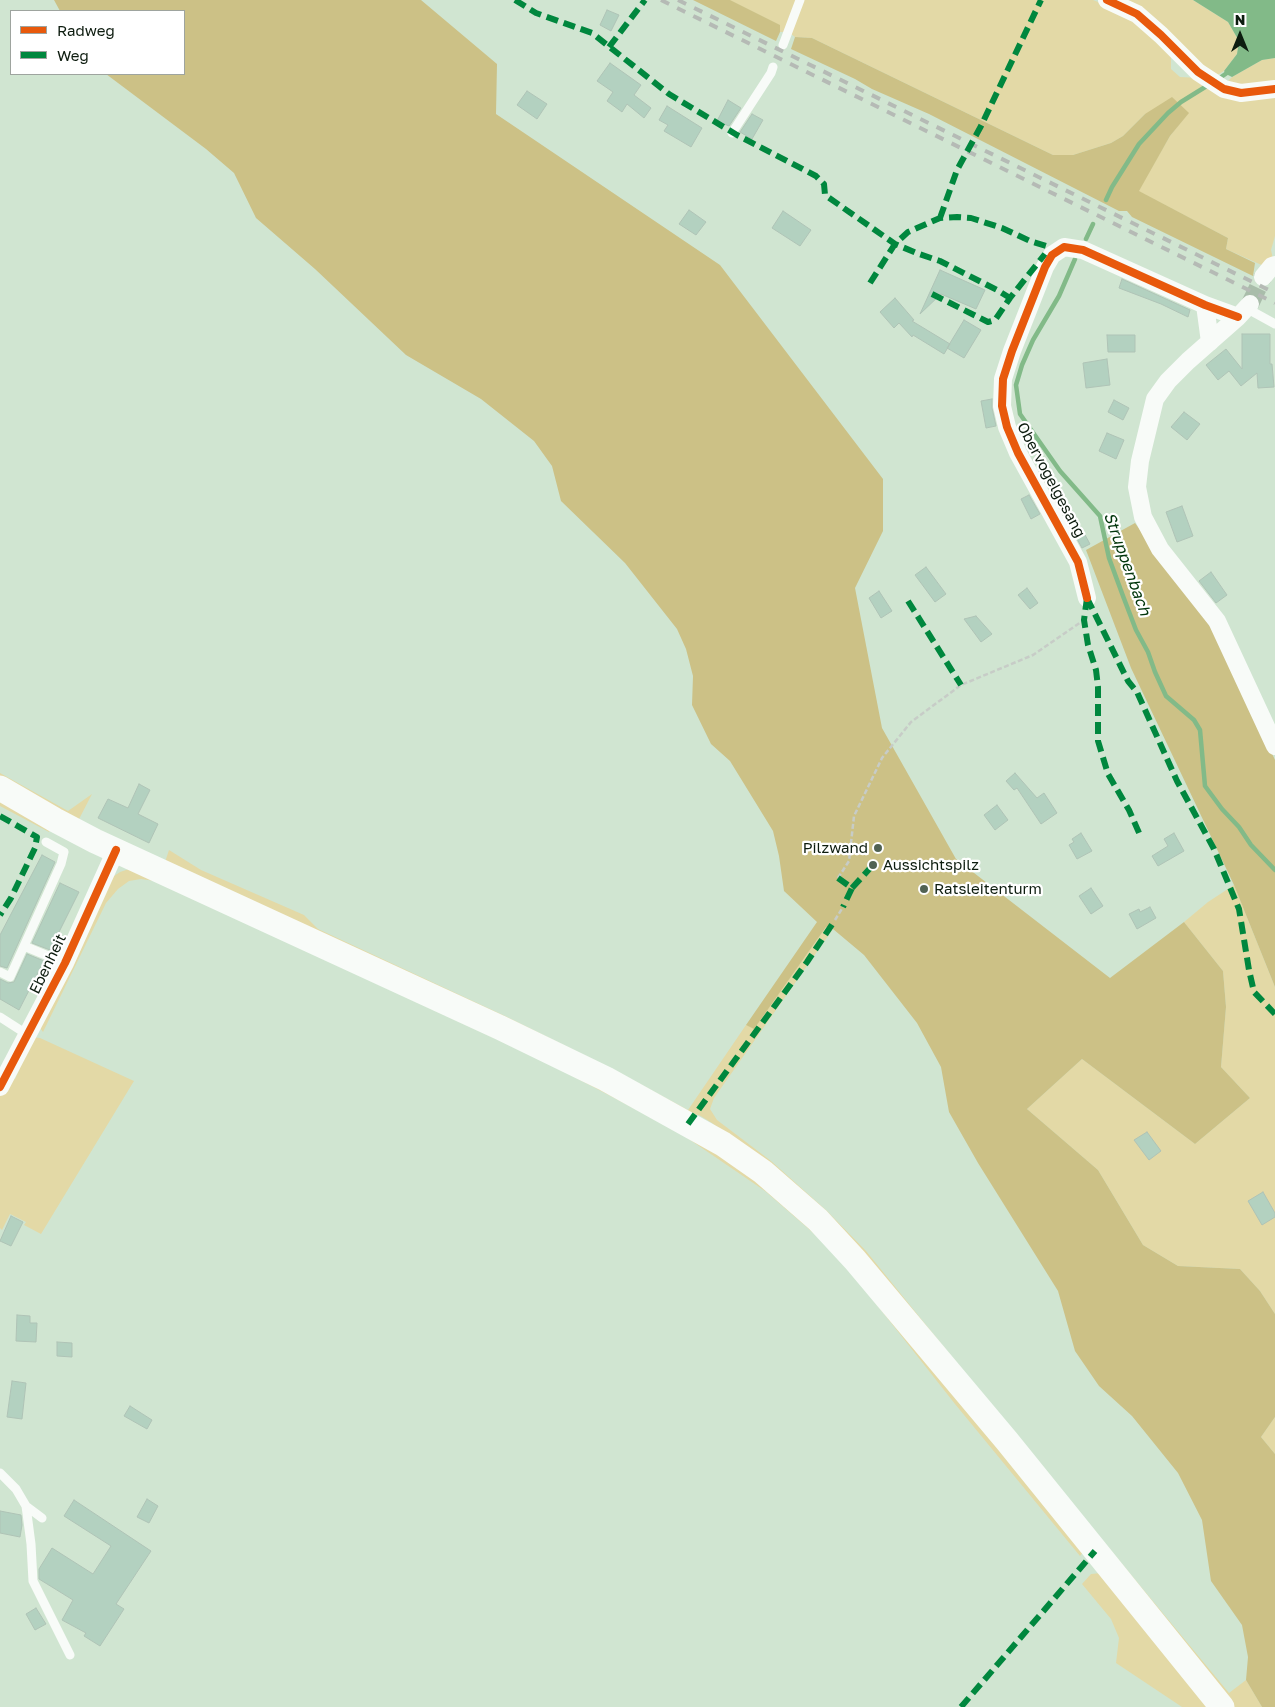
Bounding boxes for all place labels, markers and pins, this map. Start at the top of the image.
place label: Pilzwand [803,839,868,857]
marker: Pilzwand [872,842,884,854]
place label: Aussichtspilz [883,856,979,874]
marker: Aussichtspilz [867,859,879,871]
place label: Ratsleitenturm [934,880,1042,898]
marker: Ratsleitenturm [918,883,930,895]

